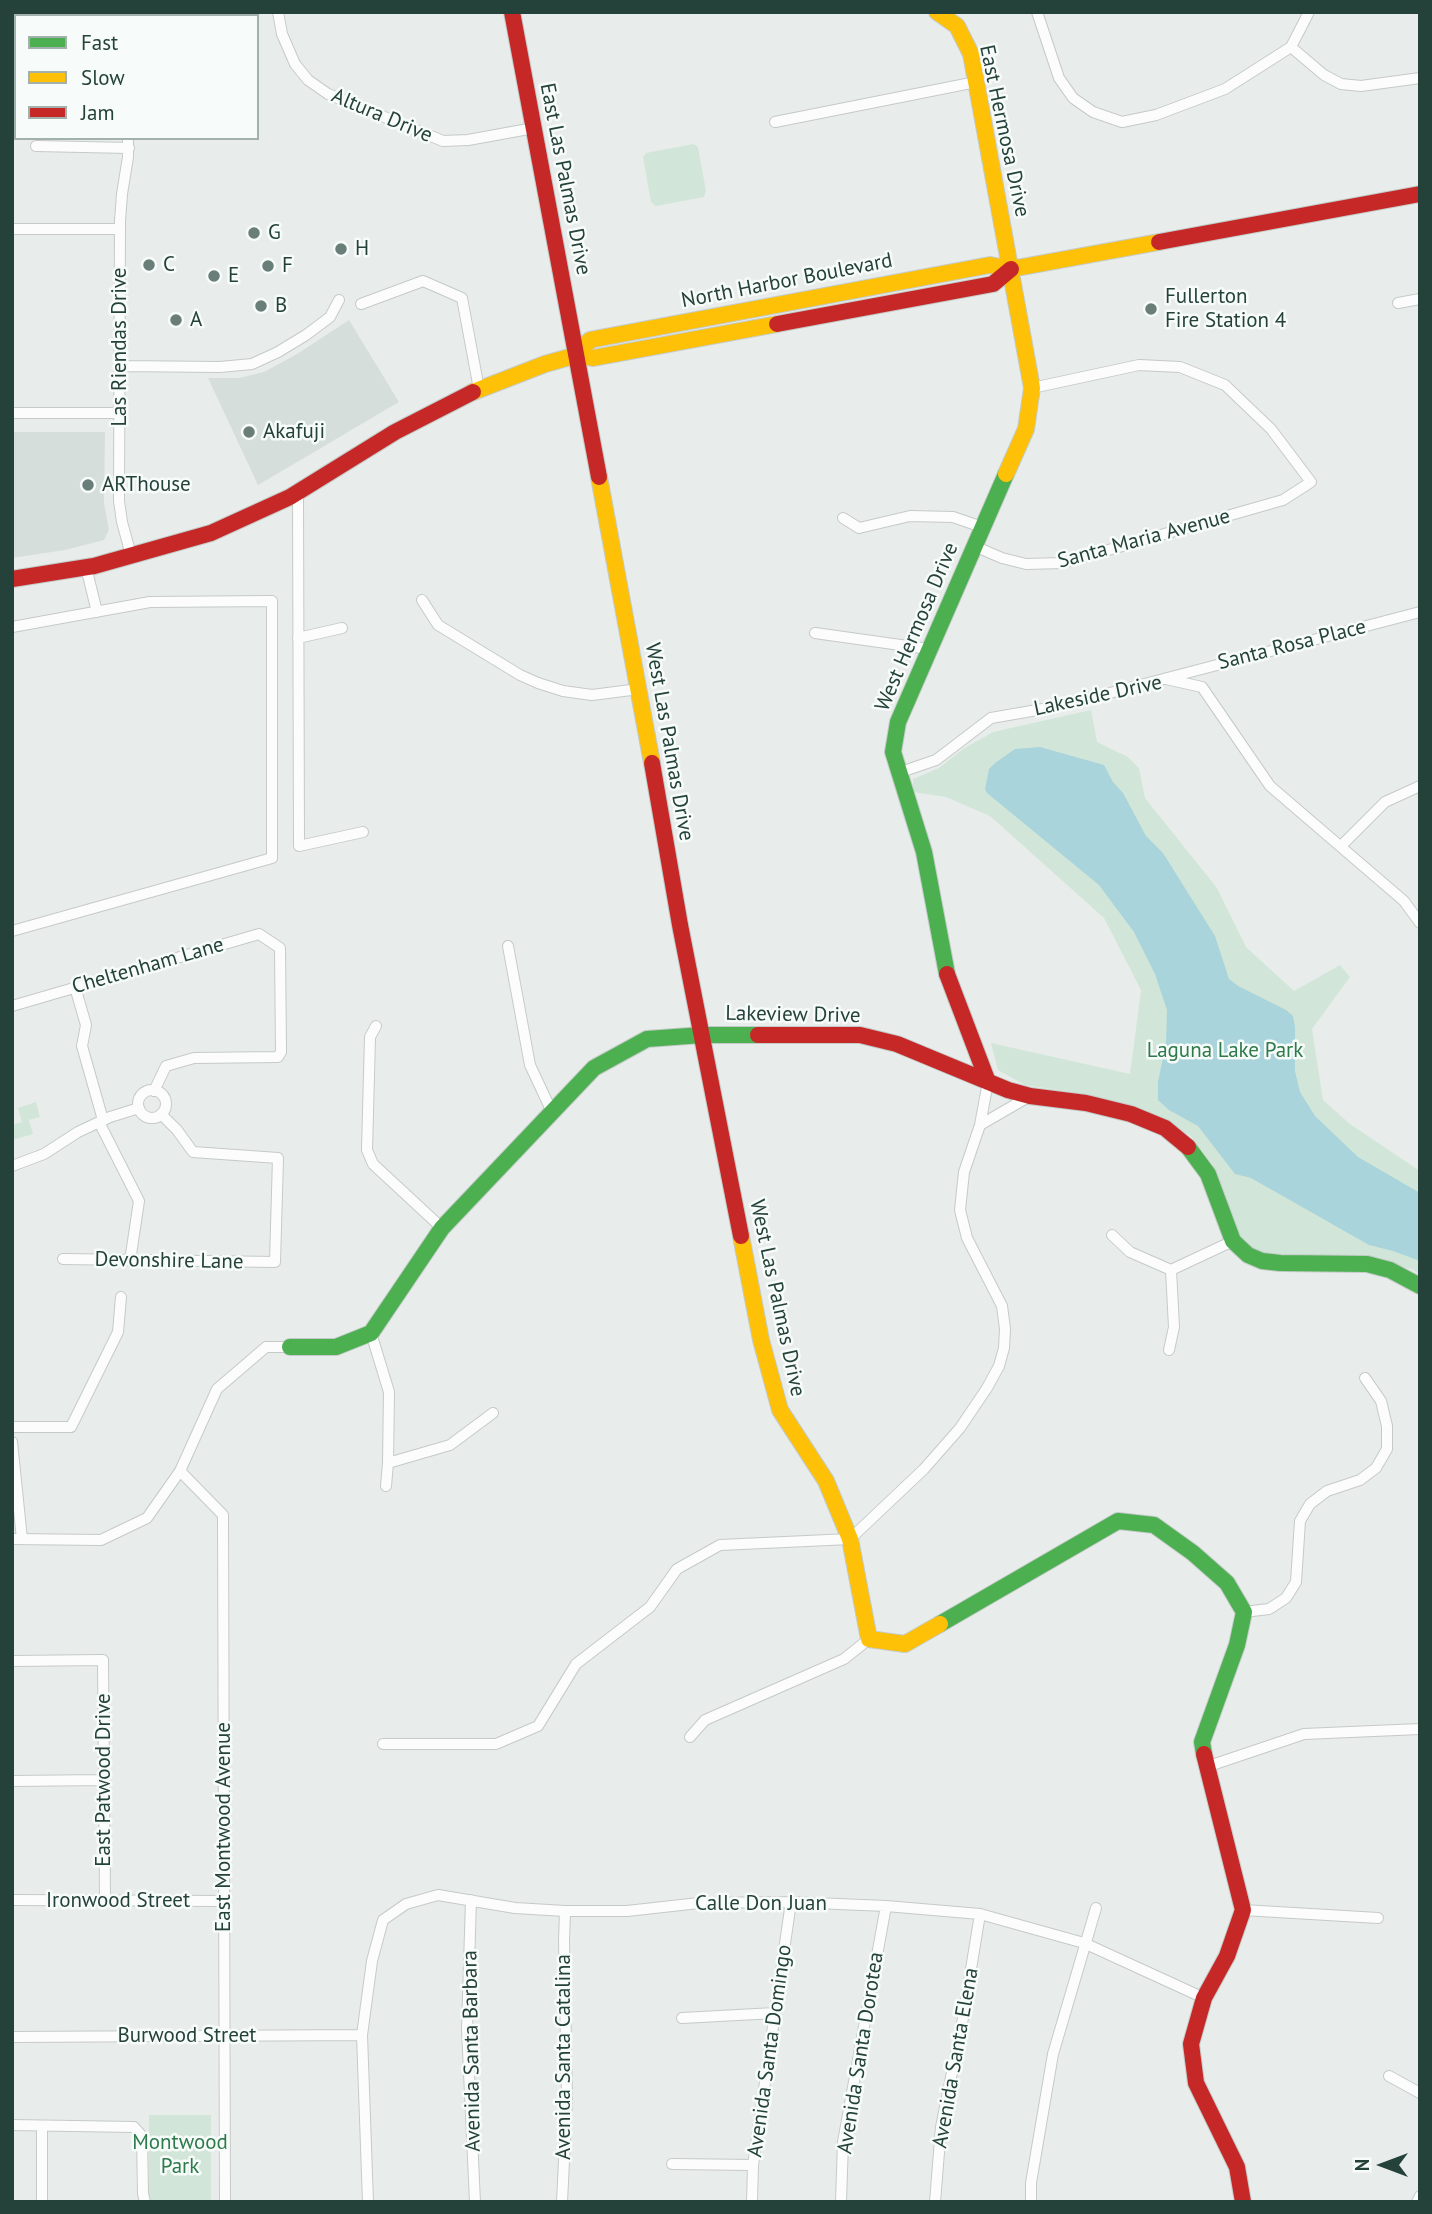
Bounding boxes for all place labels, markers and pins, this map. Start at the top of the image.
place label: G [268,220,281,246]
marker: G [246,225,262,241]
place label: H [355,236,369,262]
marker: H [333,241,349,257]
place label: C [163,252,175,278]
place label: F [282,253,293,279]
marker: C [141,257,157,273]
marker: F [260,258,276,274]
place label: E [228,263,239,289]
marker: E [206,268,222,284]
place label: Fullerton Fire Station 4 [1165,284,1286,334]
place label: B [275,293,287,319]
marker: B [253,298,269,314]
marker: Fullerton Fire Station 4 [1143,301,1159,317]
place label: A [190,307,202,333]
marker: A [168,312,184,328]
place label: Akafuji [263,419,325,445]
marker: Akafuji [241,424,257,440]
place label: ARThouse [102,472,191,498]
marker: ARThouse [80,477,96,493]

